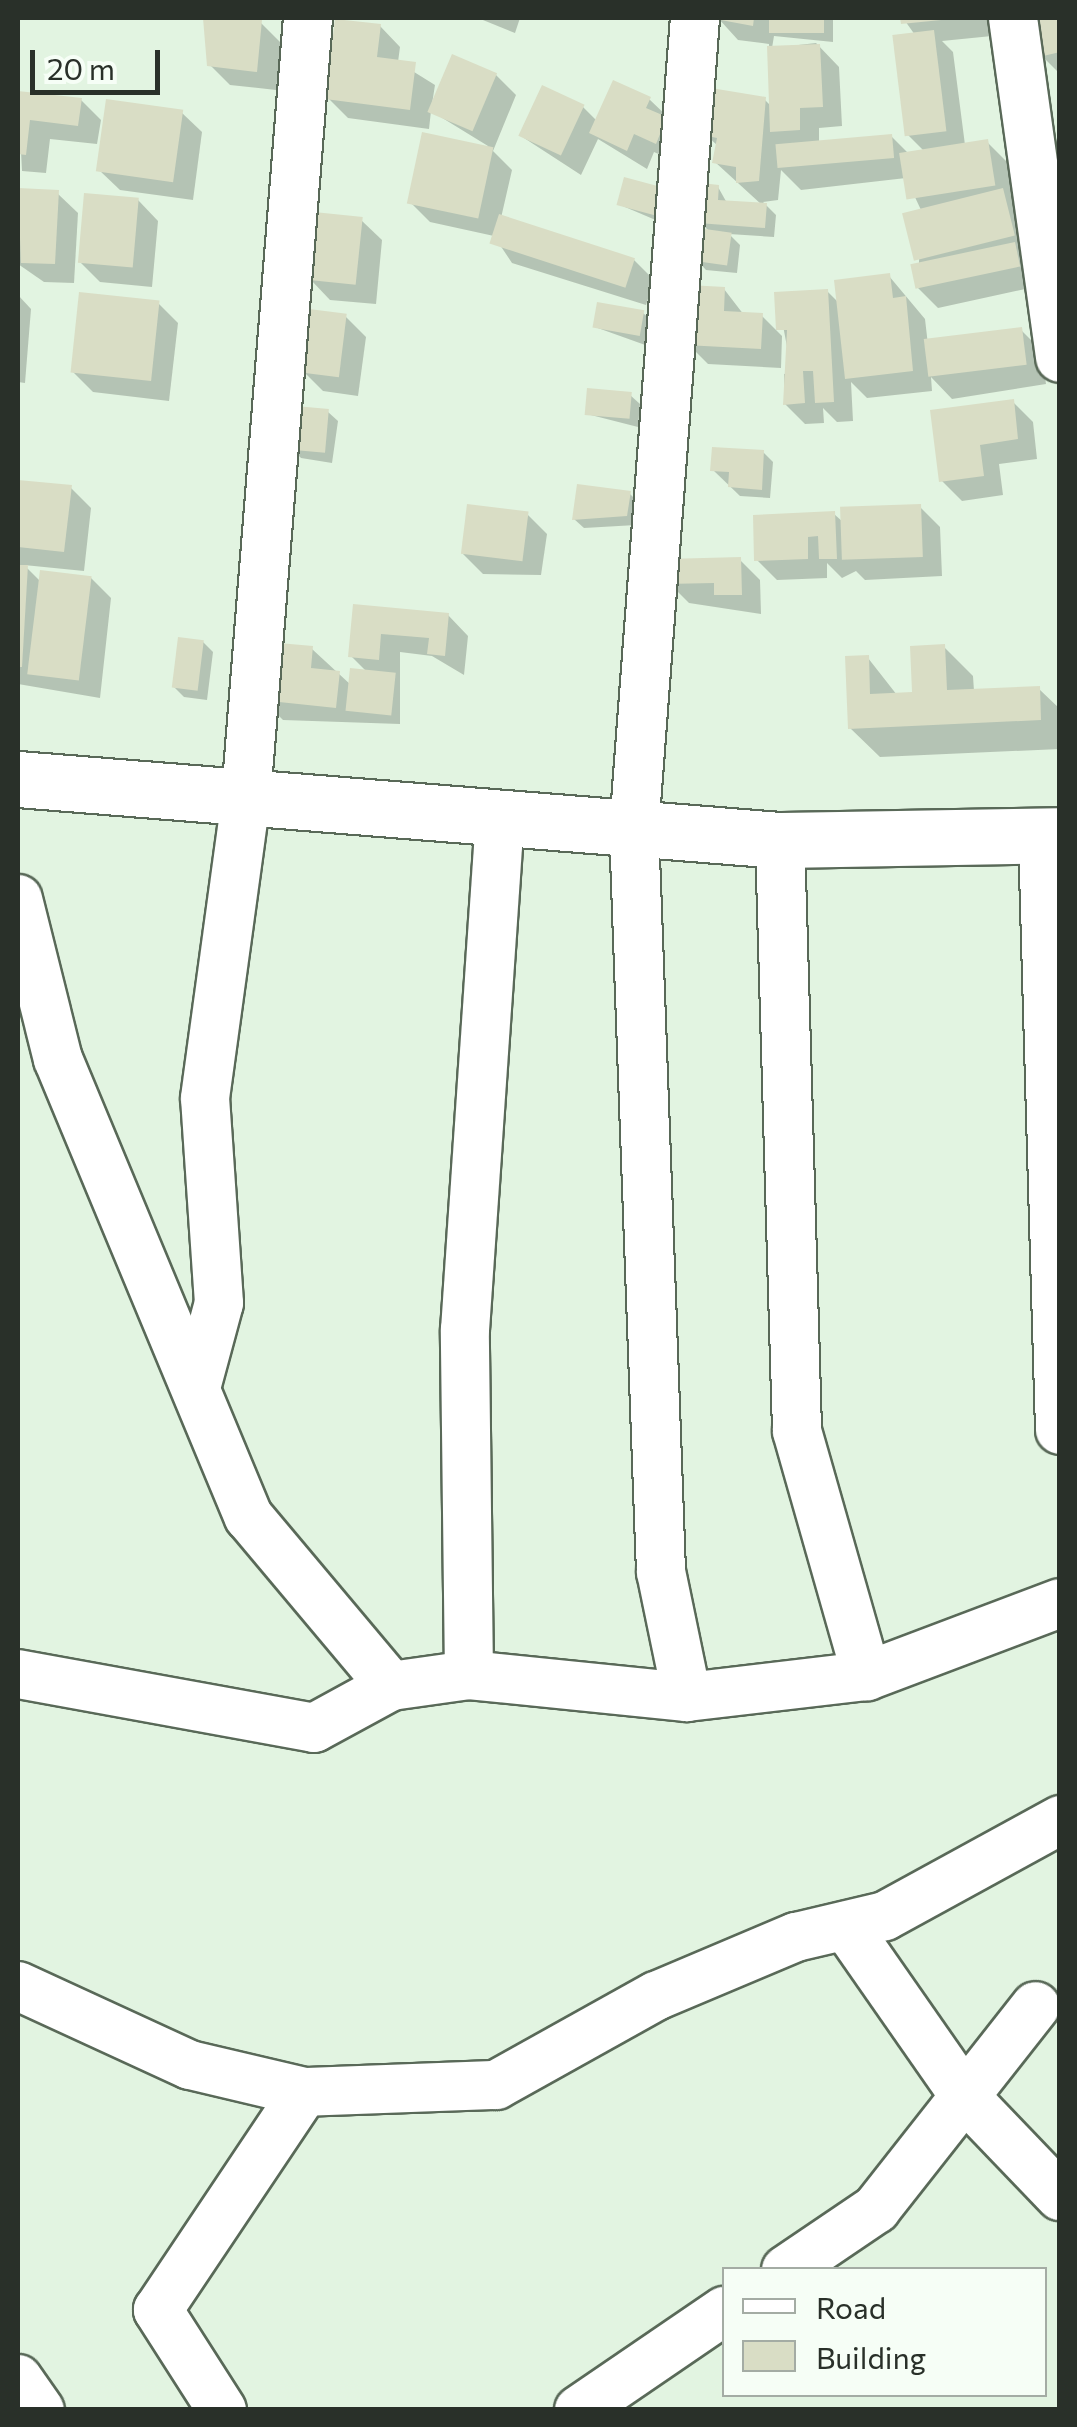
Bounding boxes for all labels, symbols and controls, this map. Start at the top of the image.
scale bar [35,30,165,92]
text: 20 m [47,49,115,86]
legend [722,2267,1047,2397]
text: Road [816,2288,886,2325]
text: Building [816,2338,926,2375]

